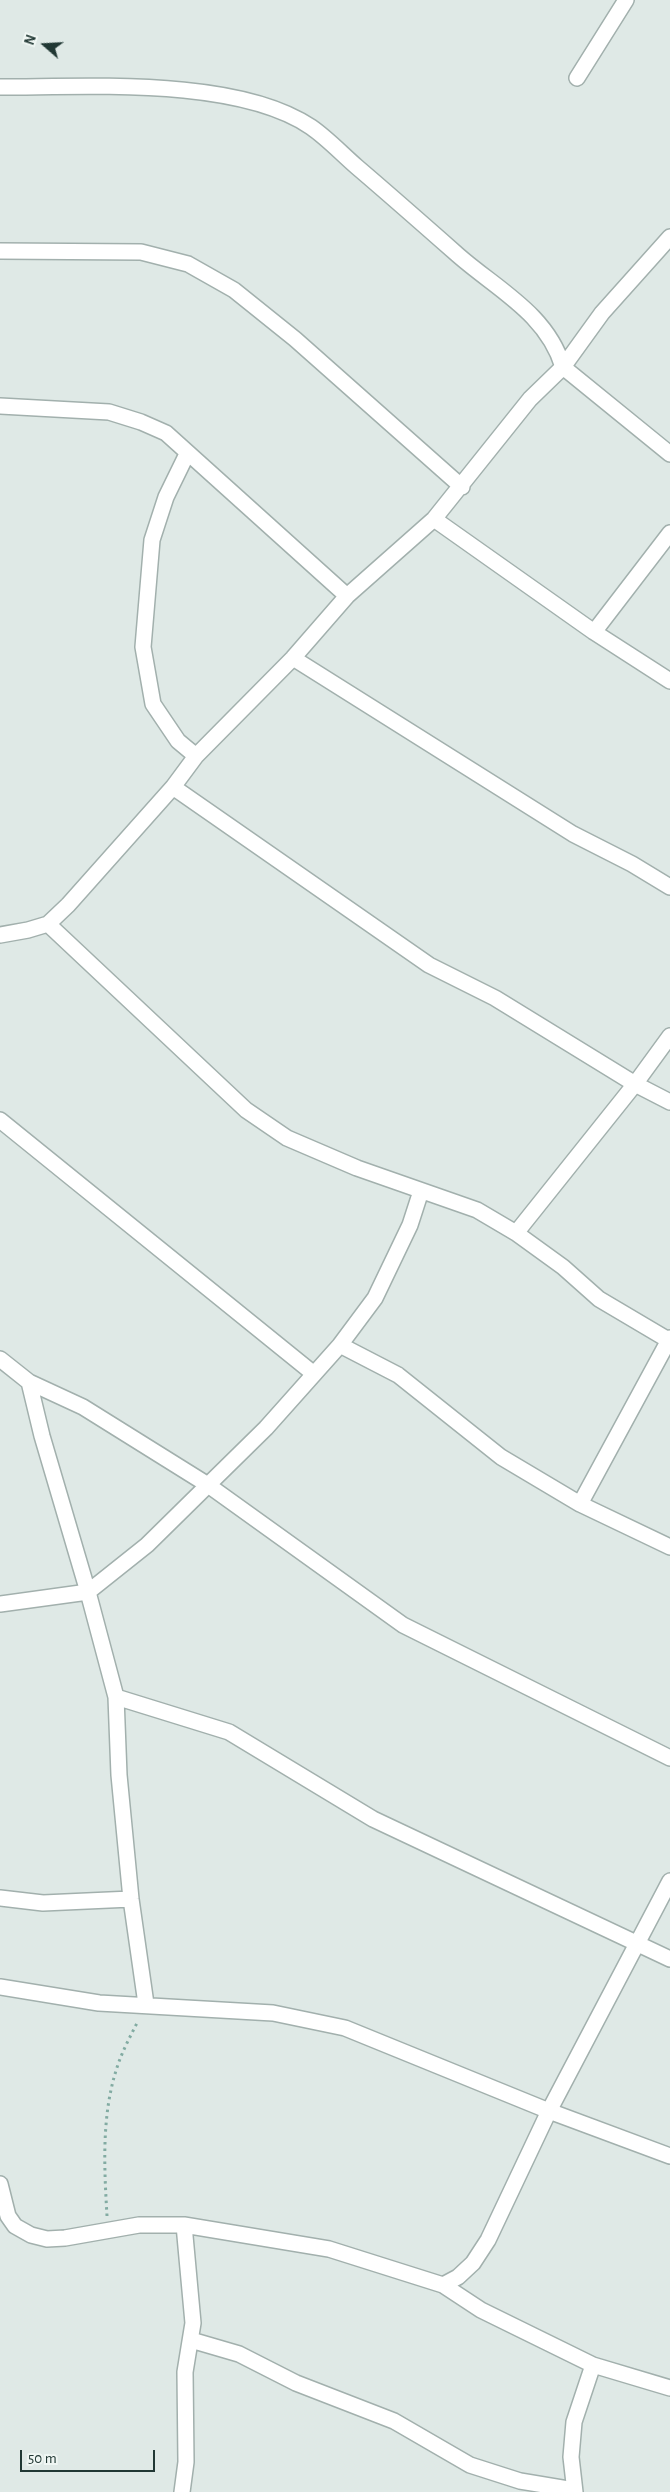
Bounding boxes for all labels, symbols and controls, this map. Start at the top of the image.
north arrow [20,20,70,70]
text: N [23,33,39,47]
scale bar [22,2440,158,2472]
text: 50 m [28,2451,57,2466]

